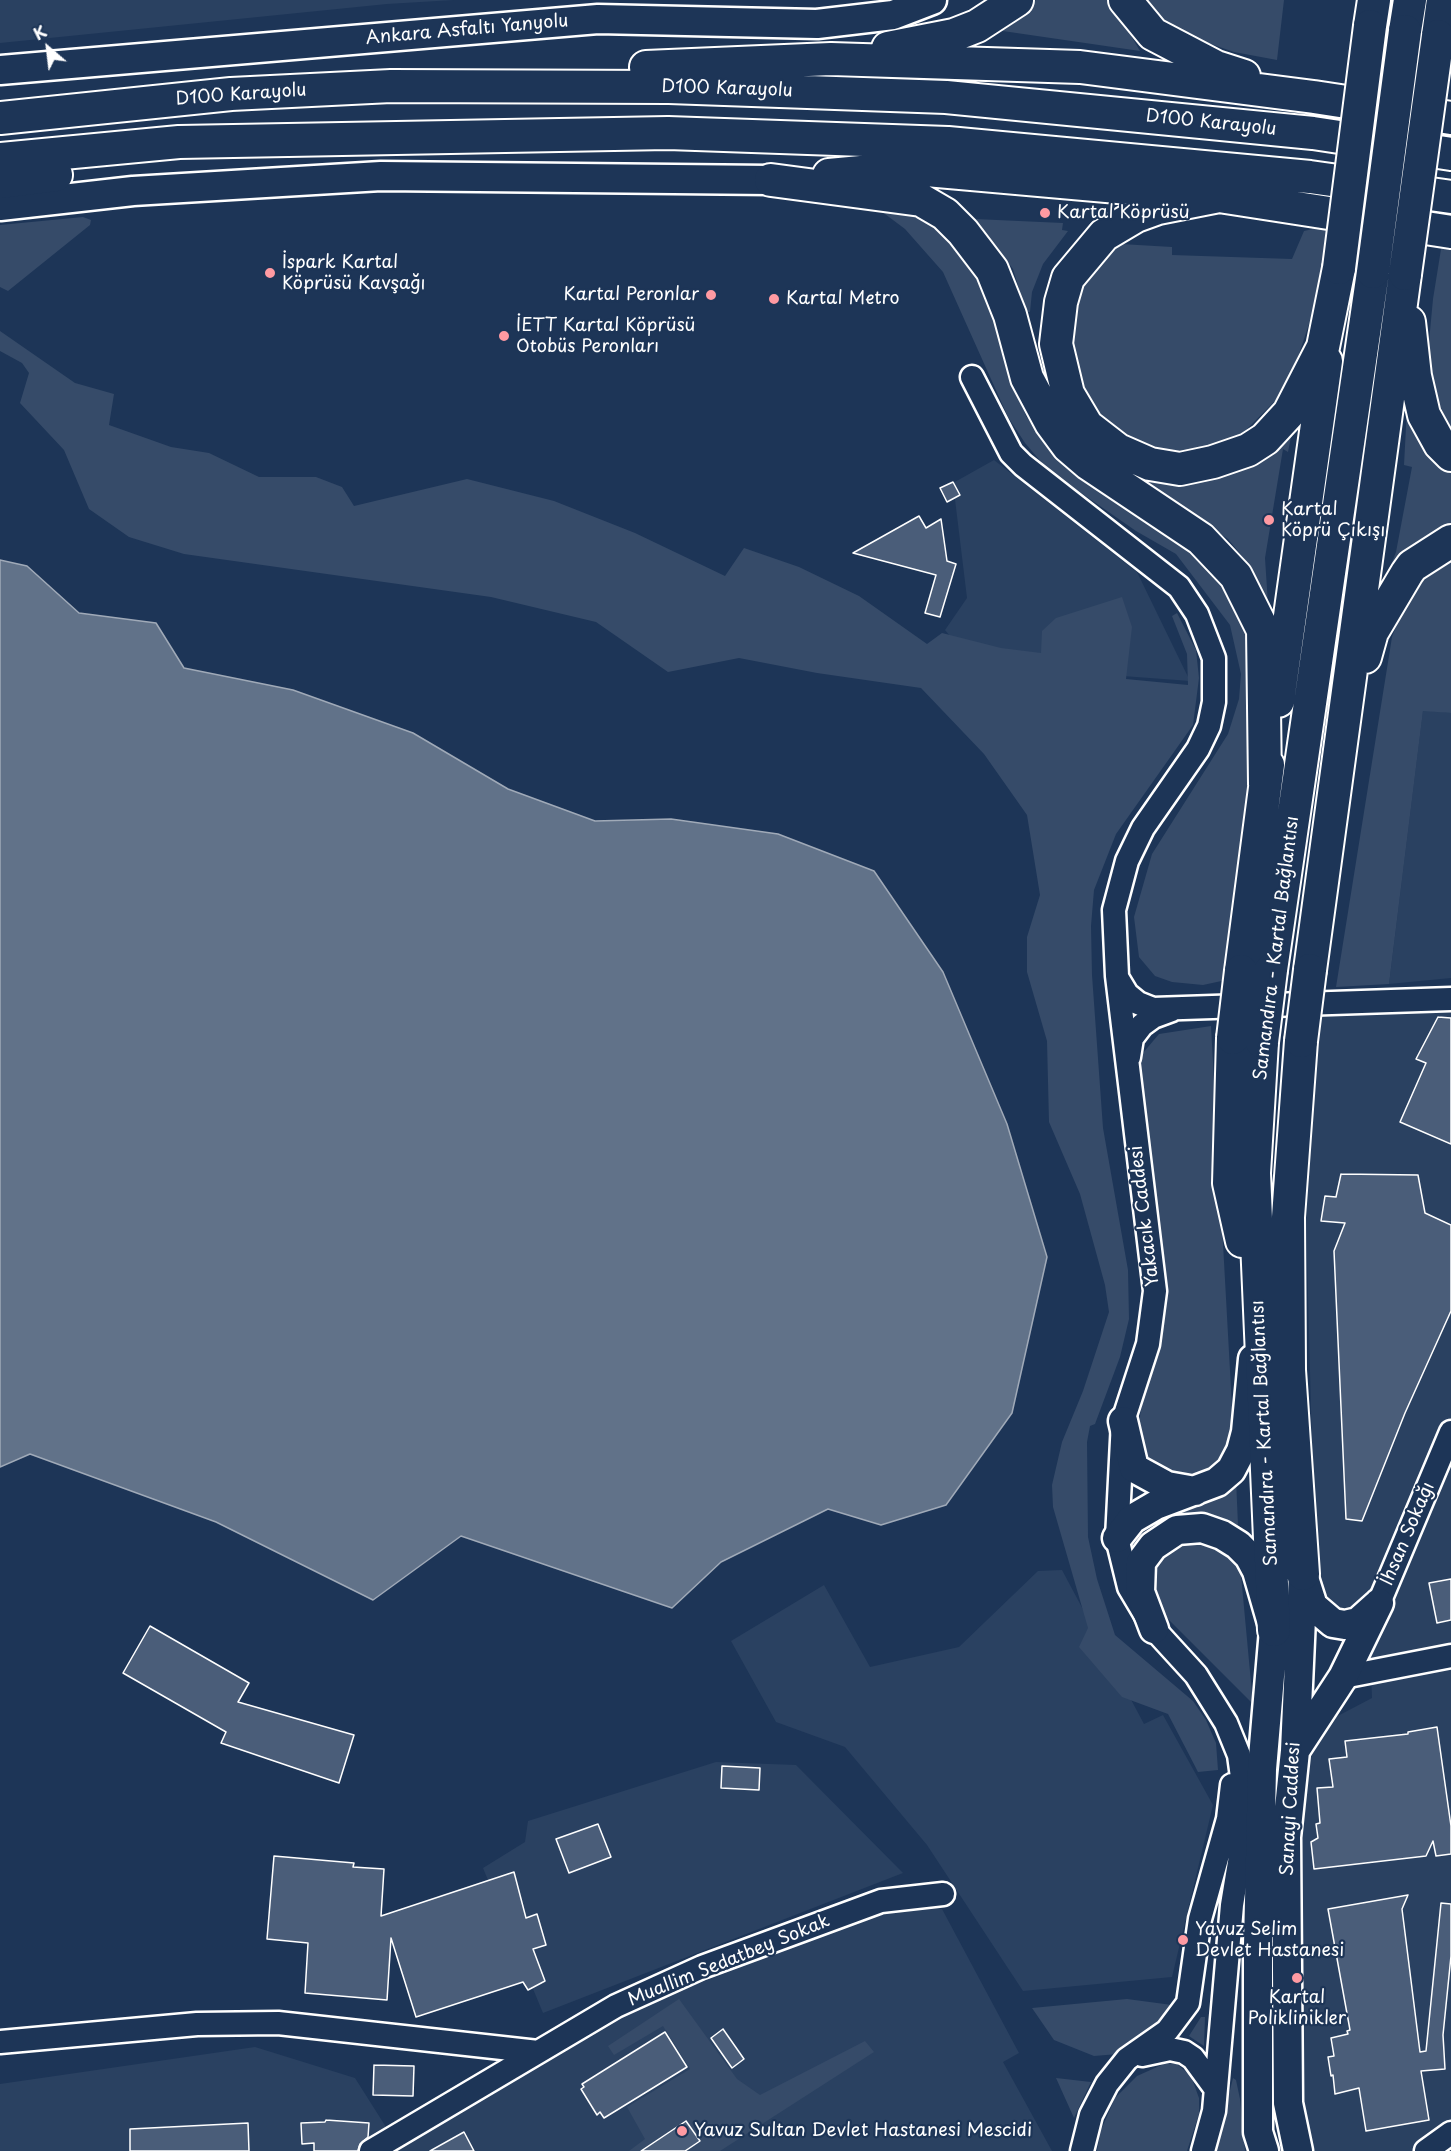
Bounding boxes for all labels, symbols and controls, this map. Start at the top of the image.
street label: Ankara Asfaltı Yanyolu [365,10,569,50]
north arrow [18,18,78,78]
text: K [29,19,50,45]
street label: D100 Karayolu [661,76,793,102]
street label: D100 Karayolu [175,80,307,110]
street label: D100 Karayolu [1145,105,1277,141]
place label: Kartal Köprüsü [1057,202,1189,224]
marker: Kartal Köprüsü [1038,206,1052,220]
place label: İspark Kartal Köprüsü Kavşağı [282,252,426,294]
marker: İspark Kartal Köprüsü Kavşağı [263,266,277,280]
place label: Kartal Peronlar [563,284,699,306]
marker: Kartal Peronlar [704,288,718,302]
place label: Kartal Metro [786,288,900,310]
marker: Kartal Metro [767,292,781,306]
place label: İETT Kartal Köprüsü Otobüs Peronları [516,315,695,358]
marker: İETT Kartal Köprüsü Otobüs Peronları [497,329,511,343]
place label: Kartal Köprü Çıkışı [1281,499,1385,542]
marker: Kartal Köprü Çıkışı [1262,513,1276,527]
street label: Samandıra - Kartal Bağlantısı [1250,815,1304,1081]
street label: Yakacık Caddesi [1126,1144,1164,1288]
street label: Samandıra - Kartal Bağlantısı [1247,1299,1283,1567]
street label: İhsan Sokağı [1376,1479,1440,1589]
street label: Sanayi Caddesi [1277,1741,1305,1877]
street label: Muallim Sedatbey Sokak [625,1911,833,2011]
place label: Yavuz Seli̇m Devlet Hastanesi̇ [1195,1919,1344,1962]
marker: Yavuz Seli̇m Devlet Hastanesi̇ [1176,1933,1190,1947]
marker: Kartal Poliklinikler [1290,1971,1304,1985]
place label: Kartal Poliklinikler [1248,1987,1346,2030]
place label: Yavuz Sultan Devlet Hastanesi Mescidi [694,2120,1032,2142]
marker: Yavuz Sultan Devlet Hastanesi Mescidi [675,2124,689,2138]

